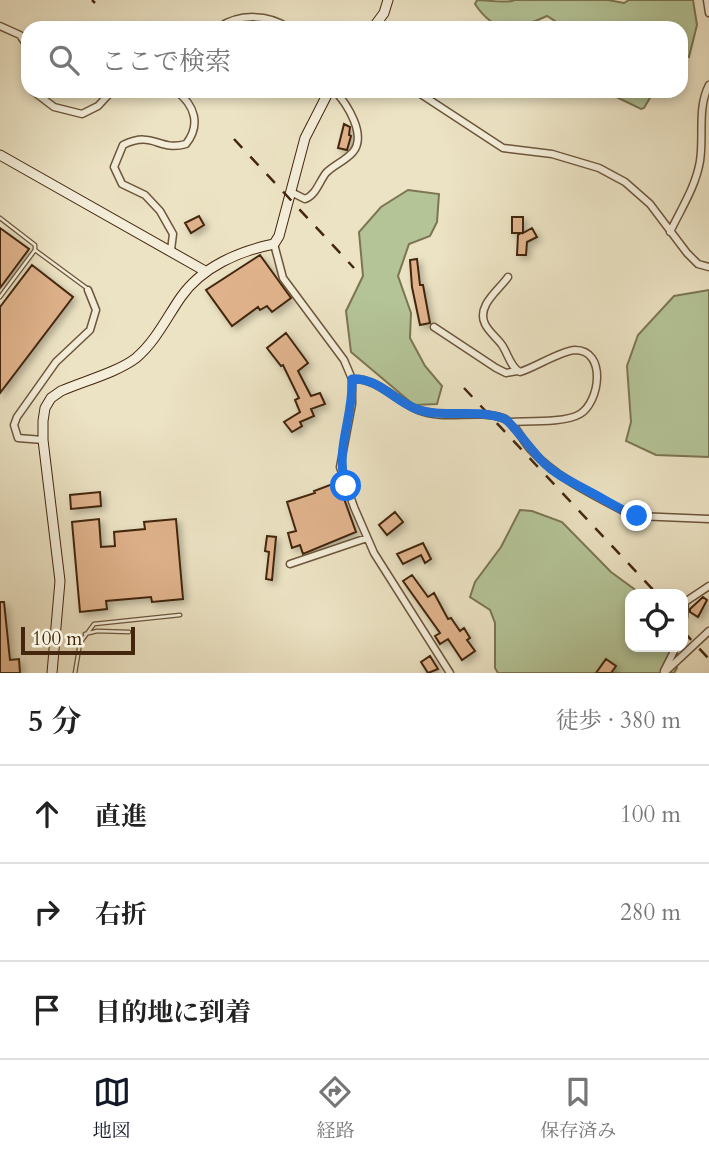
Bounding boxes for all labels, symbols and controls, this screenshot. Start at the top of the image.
search box [21,21,688,98]
icon: search [45,41,83,79]
text: ここで検索 [101,44,231,79]
route start [330,470,361,501]
route end [621,500,652,531]
map controls [625,589,688,652]
button: locate [625,589,688,652]
scale bar [21,624,135,656]
text: 100 m [32,626,82,652]
text: 5 分 [28,701,81,742]
text: 徒歩 · 380 m [556,705,681,736]
icon: ahead [28,795,66,833]
text: 直進 [95,799,147,834]
text: 100 m [620,799,681,830]
icon: right [28,893,66,931]
text: 右折 [95,897,147,932]
text: 280 m [620,897,681,928]
icon: arrive [28,991,66,1029]
text: 目的地に到着 [95,995,251,1030]
tab: 地図 [93,1073,131,1144]
tab: 経路 [316,1073,354,1144]
tab: 保存済み [540,1073,616,1144]

